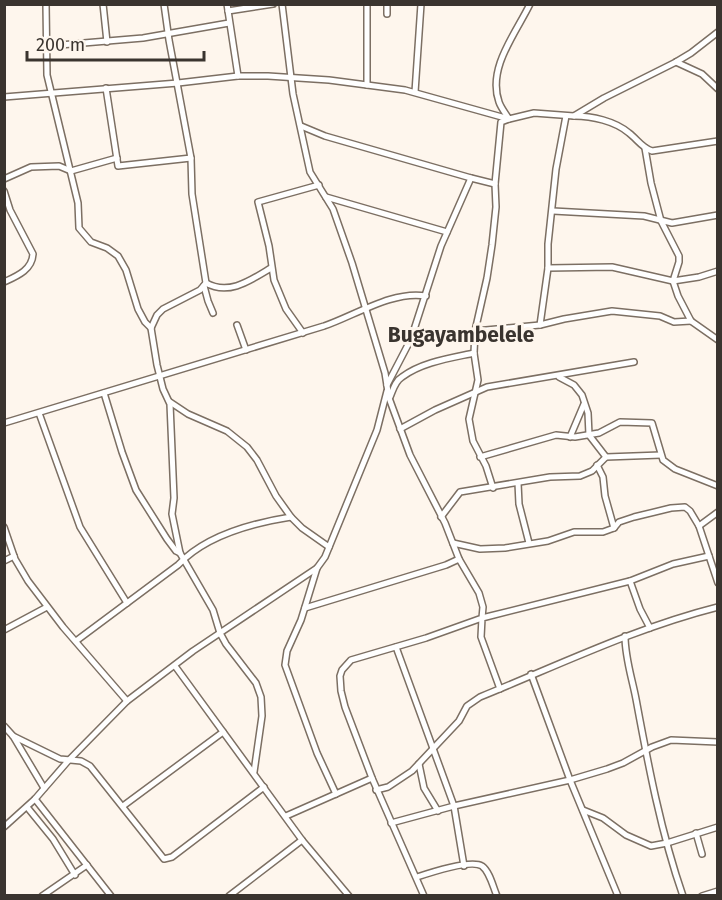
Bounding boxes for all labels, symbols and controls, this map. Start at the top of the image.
scale bar [27,24,204,62]
text: 200 m [36,34,85,56]
district label: Bugayambelele [388,322,535,348]

